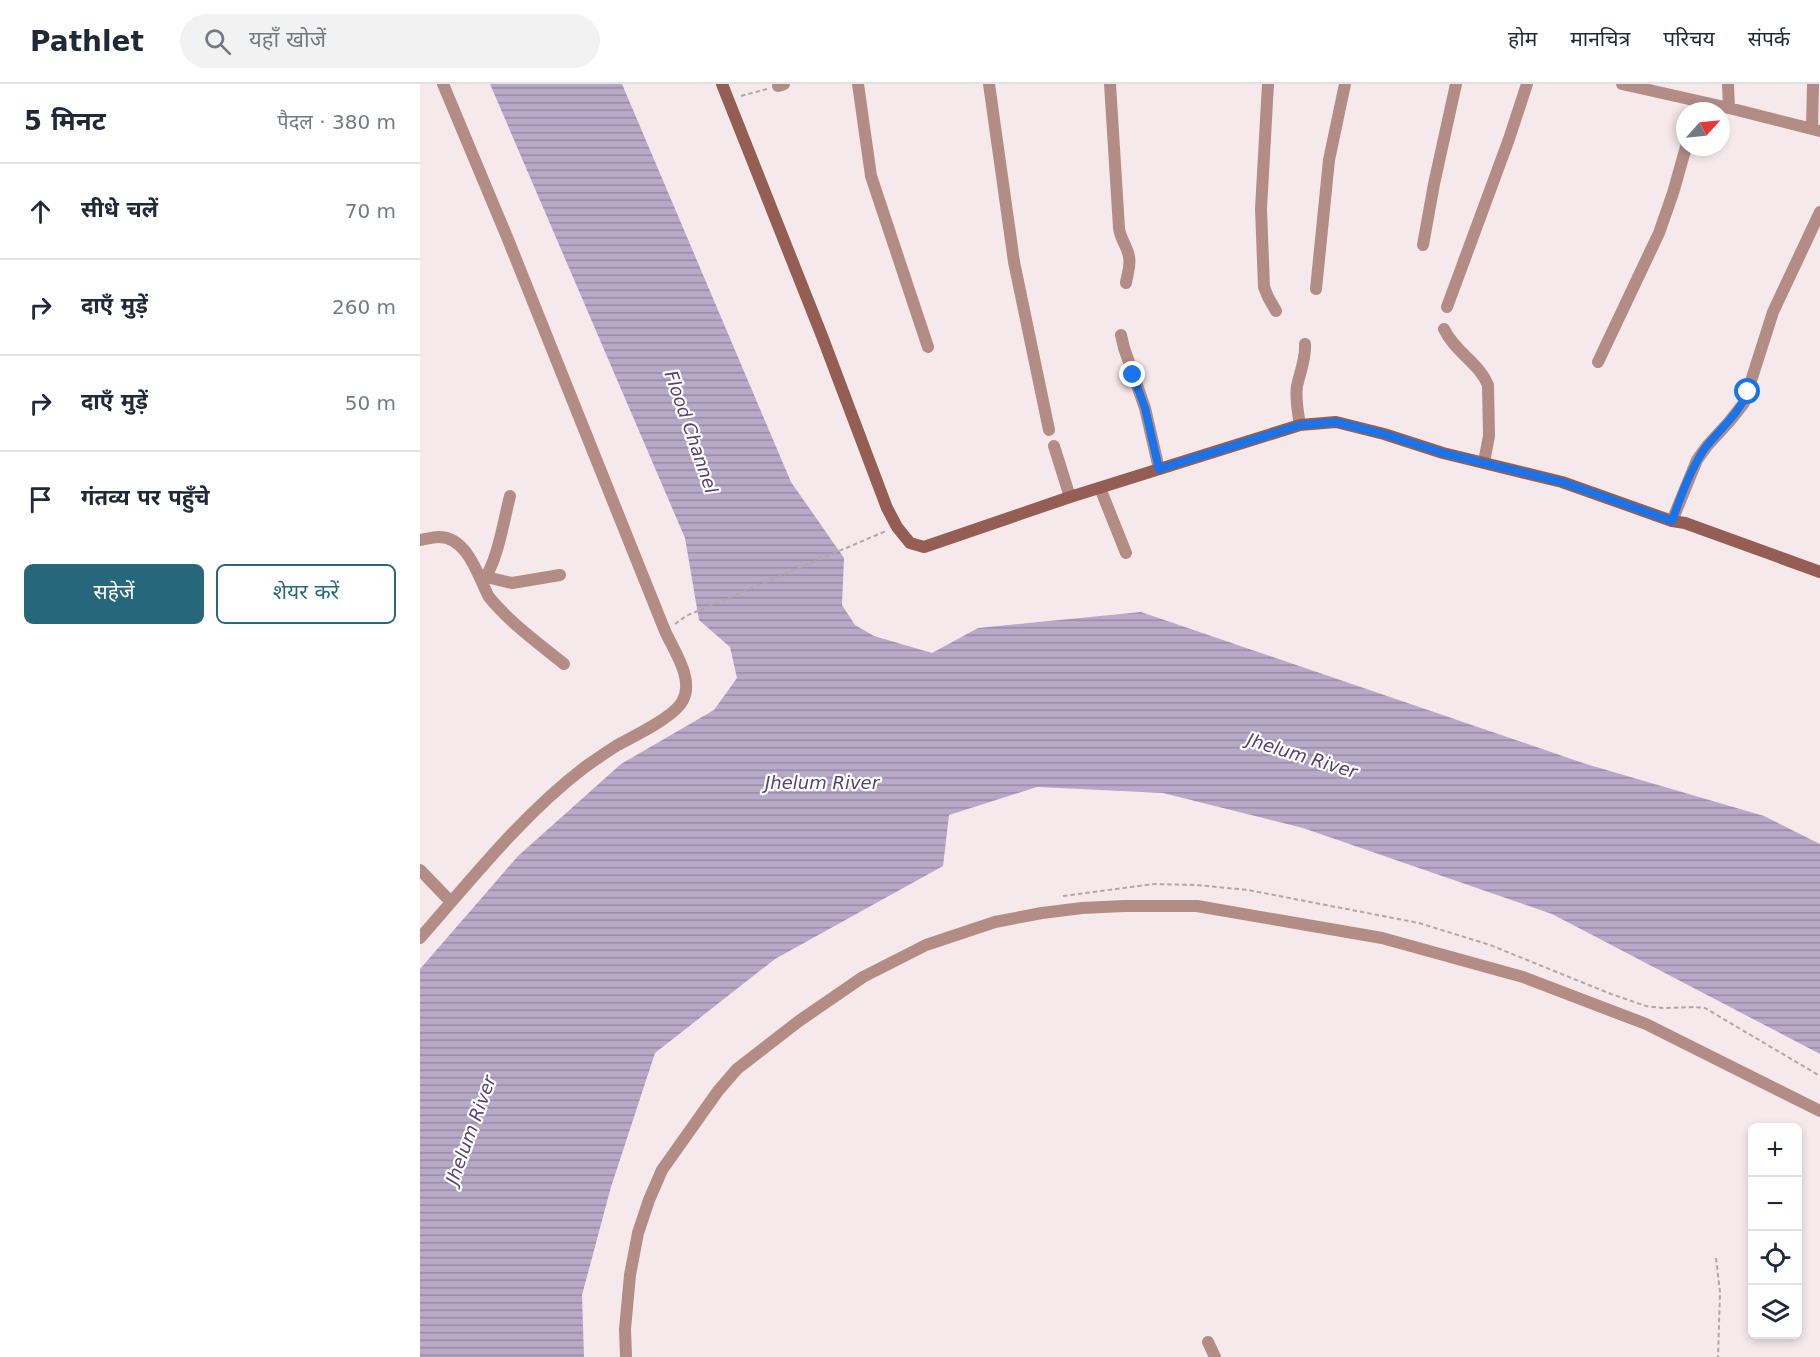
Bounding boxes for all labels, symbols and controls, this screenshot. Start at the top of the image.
search box [180,14,600,68]
text: Pathlet [30,25,144,58]
icon: search [201,25,234,58]
text: यहाँ खोजें [249,27,326,52]
text: होम [1508,27,1537,51]
text: मानचित्र [1570,27,1630,51]
text: परिचय [1663,27,1715,51]
text: संपर्क [1748,27,1790,51]
north arrow [1676,102,1730,156]
text: 5 मिनट [24,106,106,136]
text: पैदल · 380 m [277,110,396,134]
icon: ahead [24,195,57,228]
text: सीधे चलें [81,197,158,222]
text: 70 m [345,199,396,223]
icon: right [24,291,57,324]
text: दाएँ मुड़ें [81,293,148,318]
text: 260 m [332,295,396,319]
route end [1119,361,1145,387]
water label: Flood Channel [661,368,722,496]
route start [1734,378,1760,404]
icon: right [24,387,57,420]
text: दाएँ मुड़ें [81,389,148,414]
text: 50 m [345,391,396,415]
icon: arrive [24,483,57,516]
text: गंतव्य पर पहुँचे [81,485,209,510]
button: सहेजें [24,564,204,624]
button: शेयर करें [216,564,396,624]
water label: Jhelum River [1242,728,1361,783]
water label: Jhelum River [762,772,881,793]
water label: Jhelum River [440,1071,500,1190]
map controls [1748,1123,1802,1339]
button: + [1748,1123,1802,1177]
button: − [1748,1177,1802,1231]
button: locate [1748,1231,1802,1285]
button: layers [1748,1285,1802,1339]

